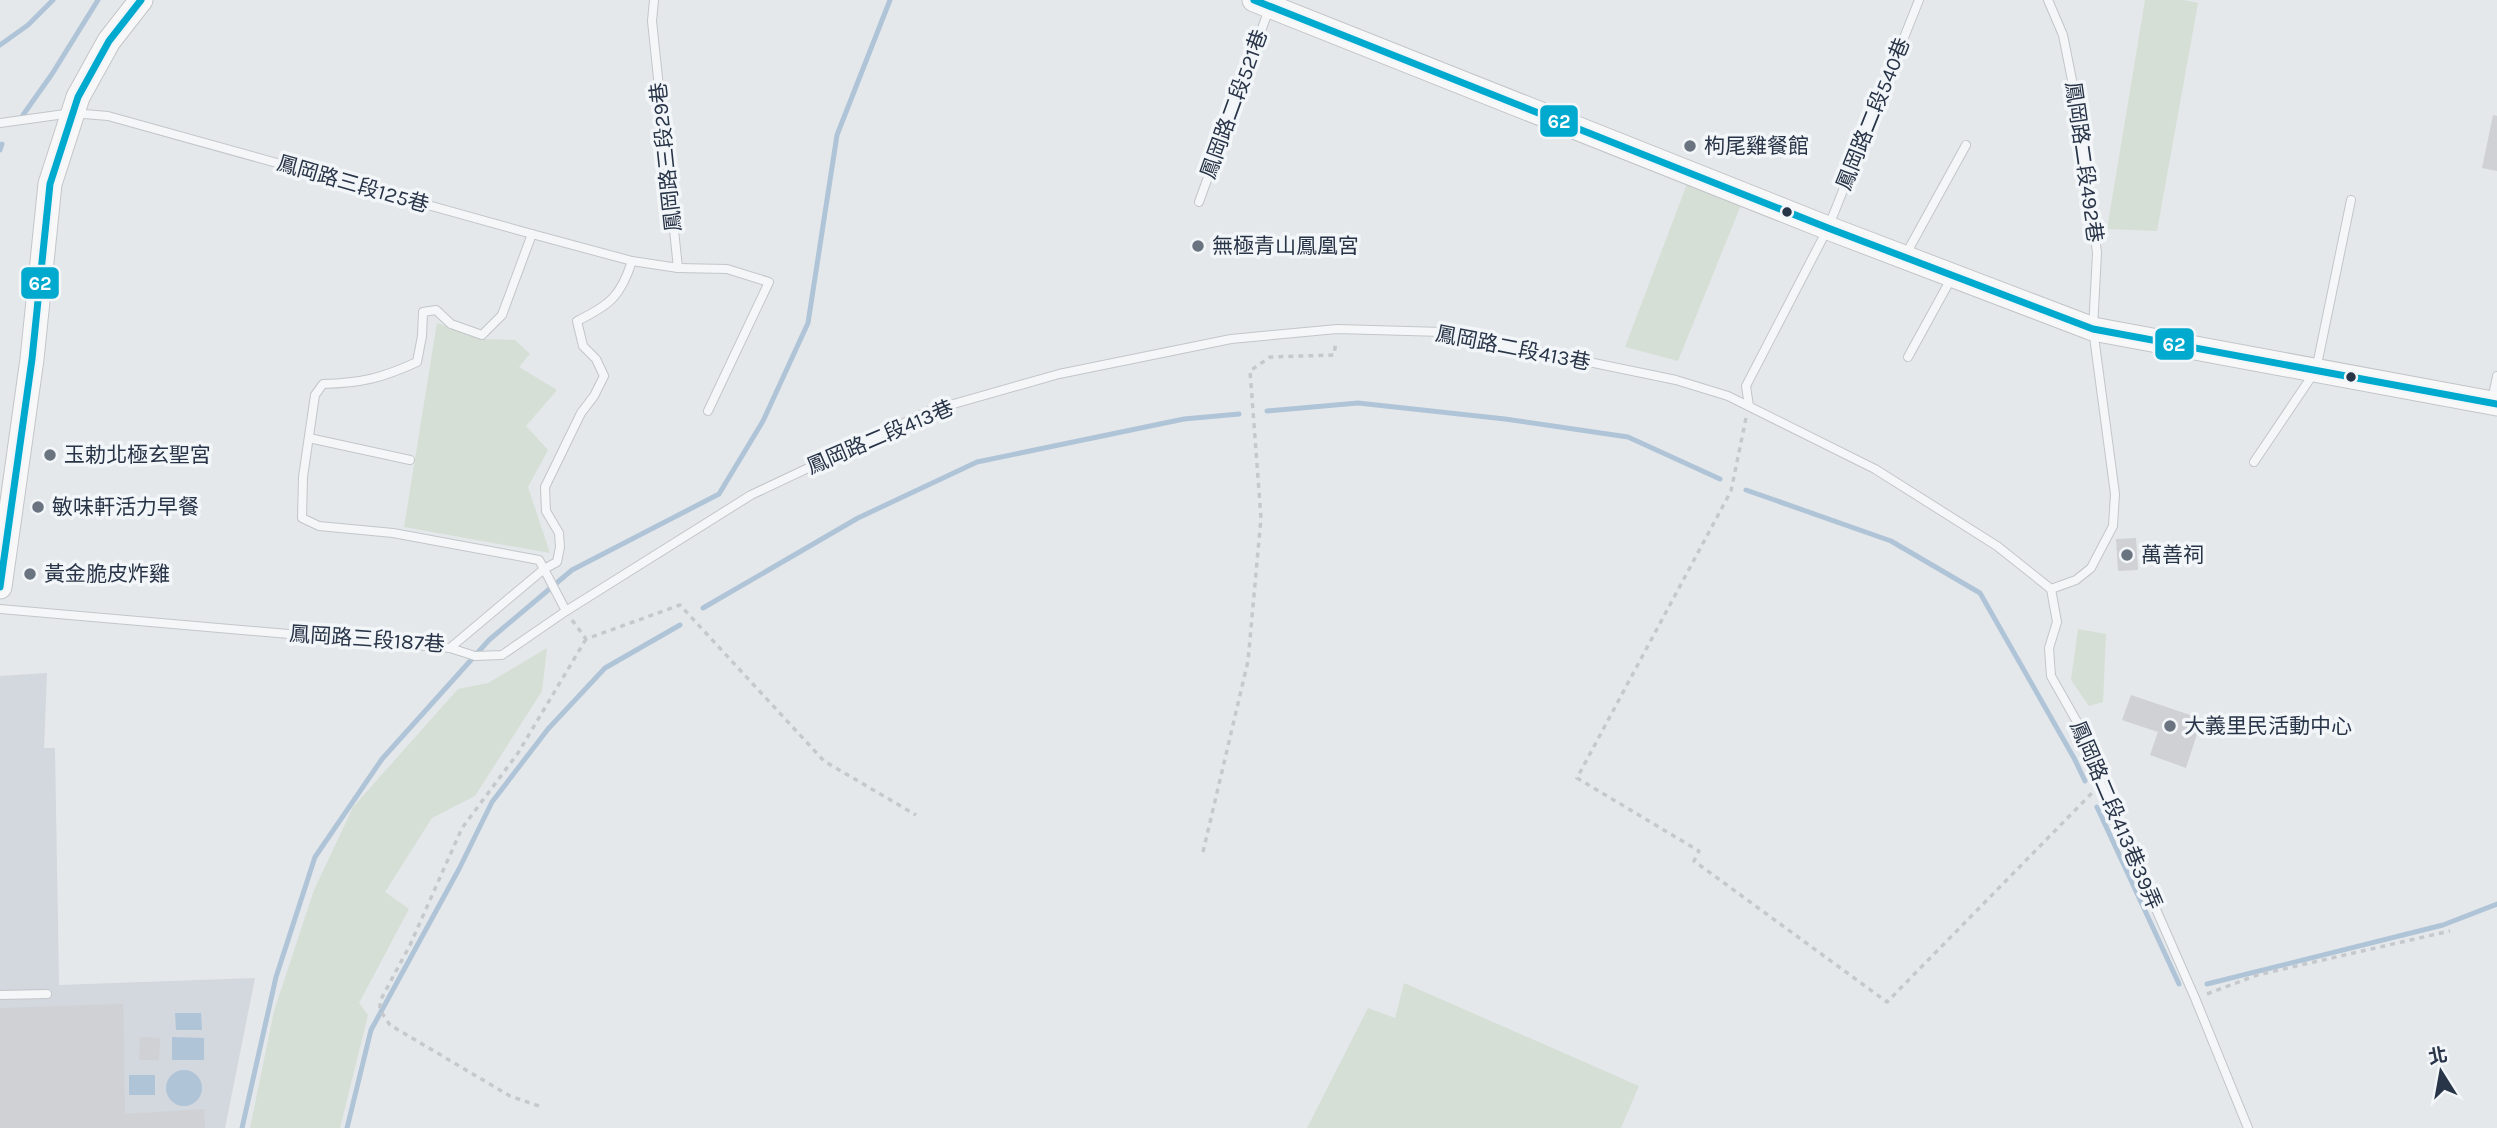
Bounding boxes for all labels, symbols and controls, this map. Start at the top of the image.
street label: 鳳岡路二段521巷 [1196,26,1272,182]
street label: 鳳岡路二段540巷 [1832,34,1914,194]
street label: 鳳岡路二段492巷 [2061,80,2107,244]
street label: 鳳岡路三段29巷 [646,81,686,233]
line badge: 62 [1539,104,1579,138]
text: 62 [1547,111,1571,133]
place label: 枸尾雞餐館 [1704,134,1809,158]
marker: 枸尾雞餐館 [1682,138,1698,154]
street label: 鳳岡路三段125巷 [274,151,432,217]
unlabelled marker [1780,205,1794,219]
place label: 無極青山鳳凰宮 [1212,234,1359,258]
marker: 無極青山鳳凰宮 [1190,238,1206,254]
line badge: 62 [20,266,60,300]
text: 62 [28,273,52,295]
street label: 鳳岡路二段413巷 [1434,321,1592,375]
line badge: 62 [2154,327,2195,361]
text: 62 [2162,334,2186,356]
unlabelled marker [2344,370,2358,384]
street label: 鳳岡路二段413巷 [803,395,957,479]
place label: 玉勅北極玄聖宮 [64,443,211,467]
marker: 玉勅北極玄聖宮 [42,447,58,463]
place label: 敏味軒活力早餐 [52,495,199,519]
marker: 敏味軒活力早餐 [30,499,46,515]
place label: 萬善祠 [2141,543,2204,567]
marker: 萬善祠 [2119,547,2135,563]
place label: 黃金脆皮炸雞 [44,562,170,586]
marker: 黃金脆皮炸雞 [22,566,38,582]
street label: 鳳岡路三段187巷 [288,622,446,656]
place label: 大義里民活動中心 [2184,714,2352,738]
street label: 鳳岡路二段413巷39弄 [2065,717,2167,913]
marker: 大義里民活動中心 [2162,718,2178,734]
north arrow [2406,1037,2476,1107]
text: 北 [2427,1044,2449,1069]

